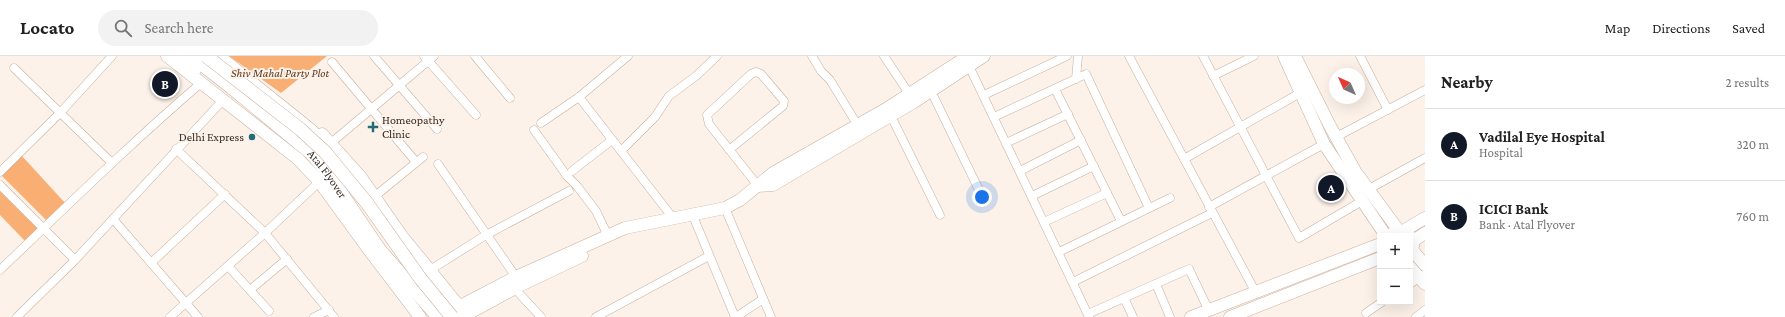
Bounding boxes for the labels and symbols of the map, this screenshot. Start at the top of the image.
park label: Shiv Mahal Party Plot [231,66,329,80]
north arrow [1329,68,1365,104]
pin: B [152,69,178,99]
place label: Homeopathy Clinic [382,113,445,141]
marker: Homeopathy Clinic [367,121,379,133]
place label: Delhi Express [179,130,244,144]
marker: Delhi Express [247,132,257,142]
street label: Atal Flyover [305,147,350,202]
pin: A [1318,173,1344,203]
your location [972,187,992,207]

